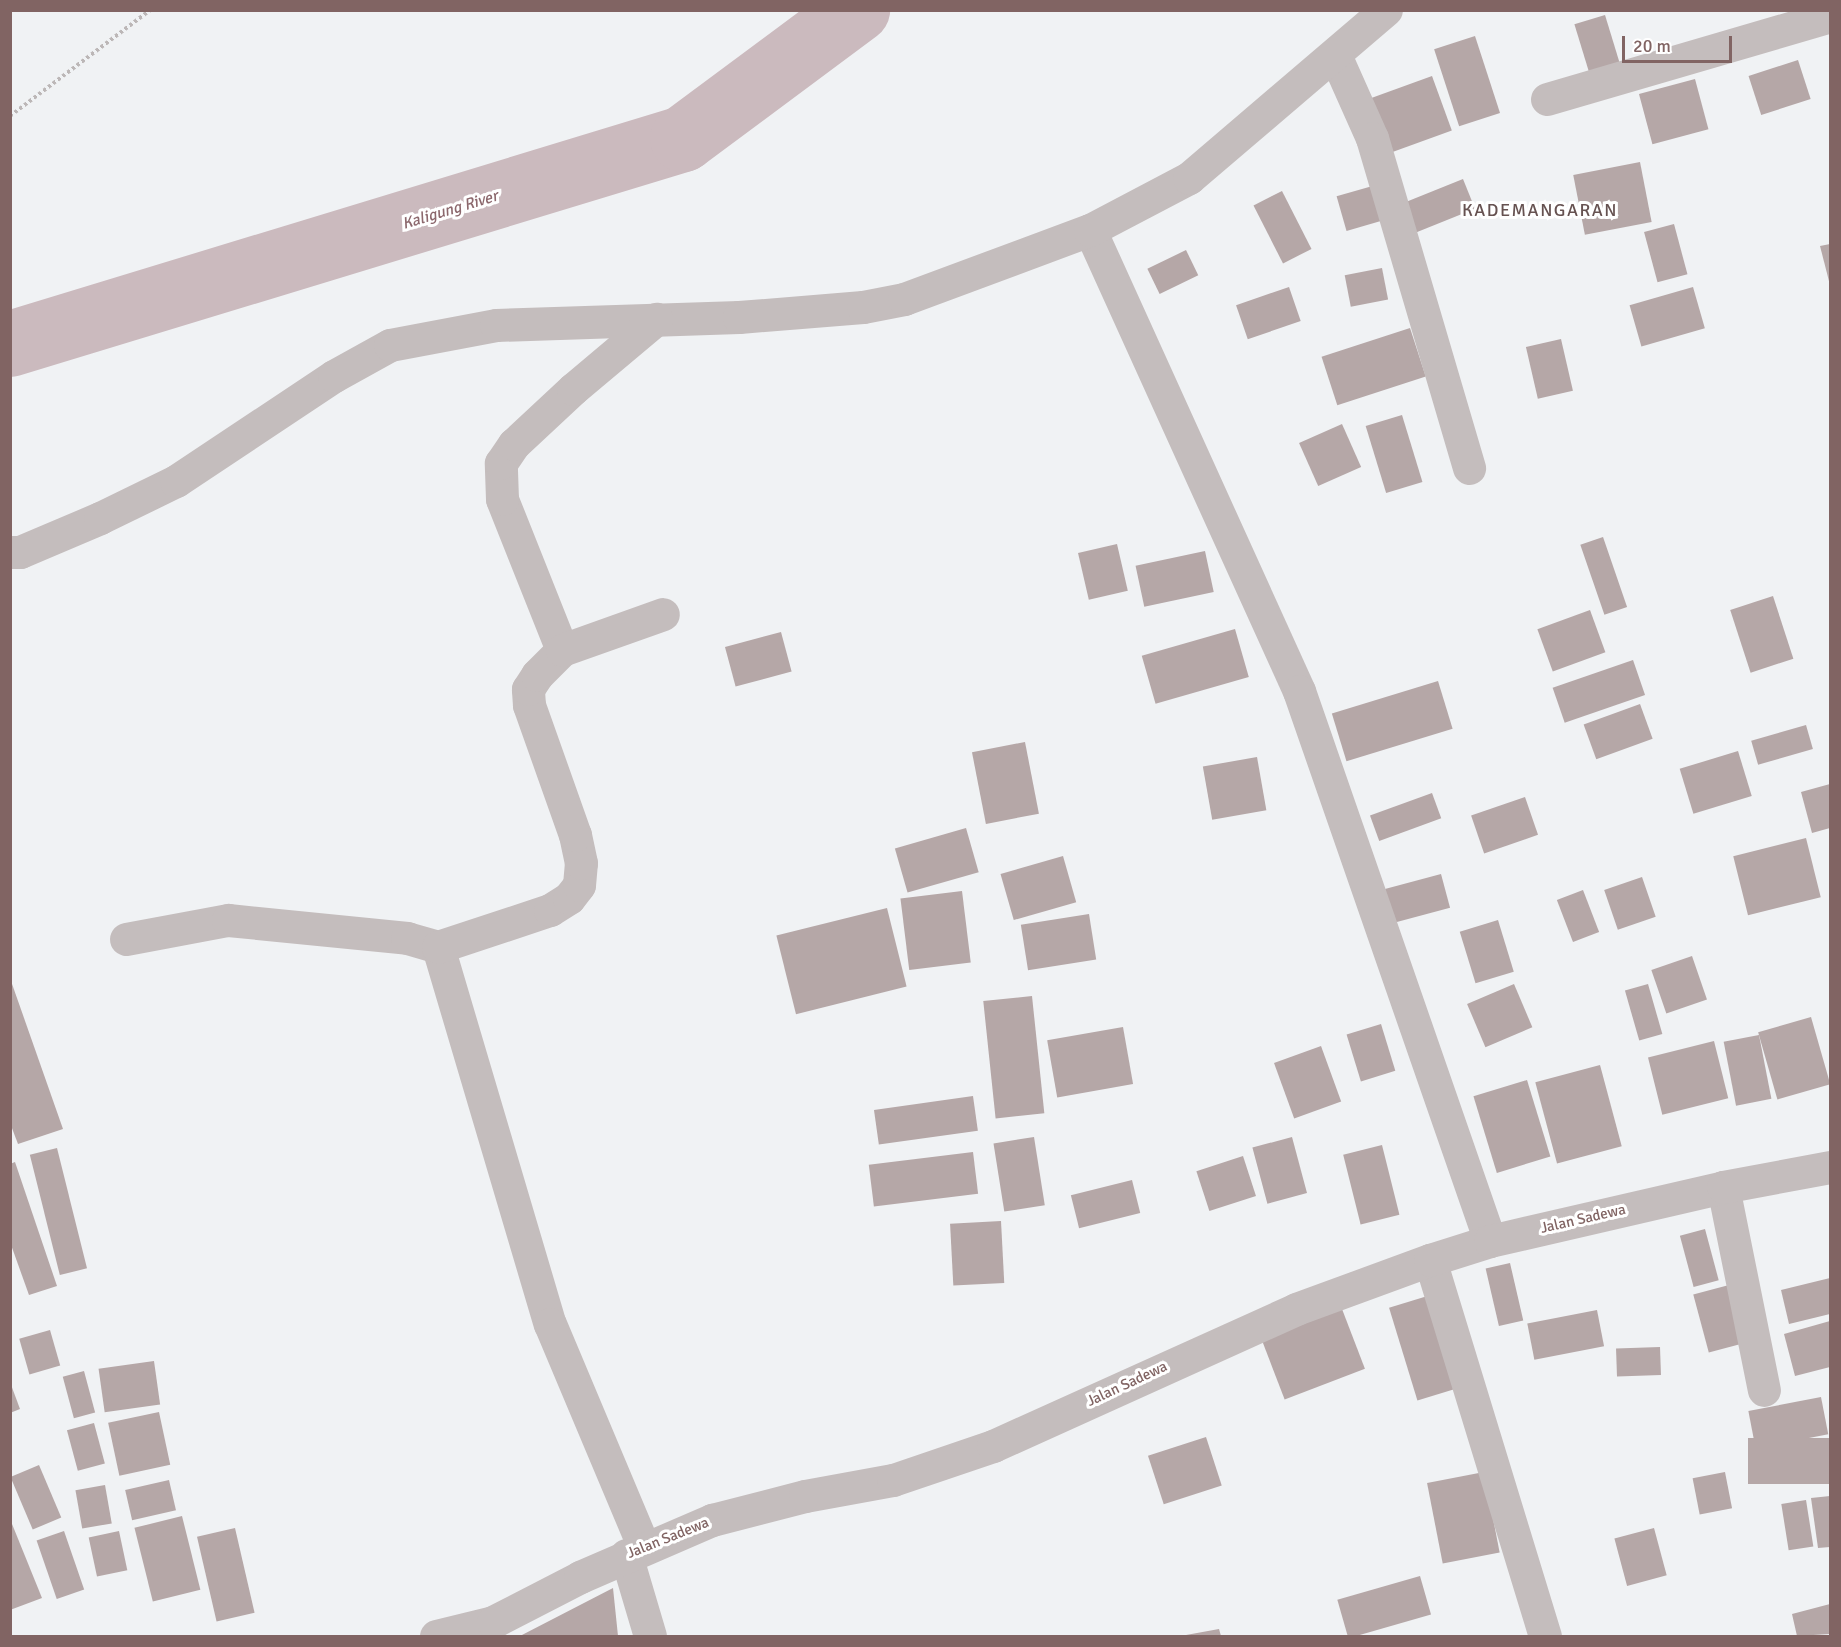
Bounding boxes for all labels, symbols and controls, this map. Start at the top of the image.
scale bar [1625,24,1734,62]
text: 20 m [1633,35,1671,57]
water label: Kaligung River [400,186,500,234]
district label: KADEMANGARAN [1462,199,1618,221]
street label: Jalan Sadewa [1539,1200,1627,1238]
street label: Jalan Sadewa [1084,1357,1170,1411]
street label: Jalan Sadewa [624,1513,712,1563]

